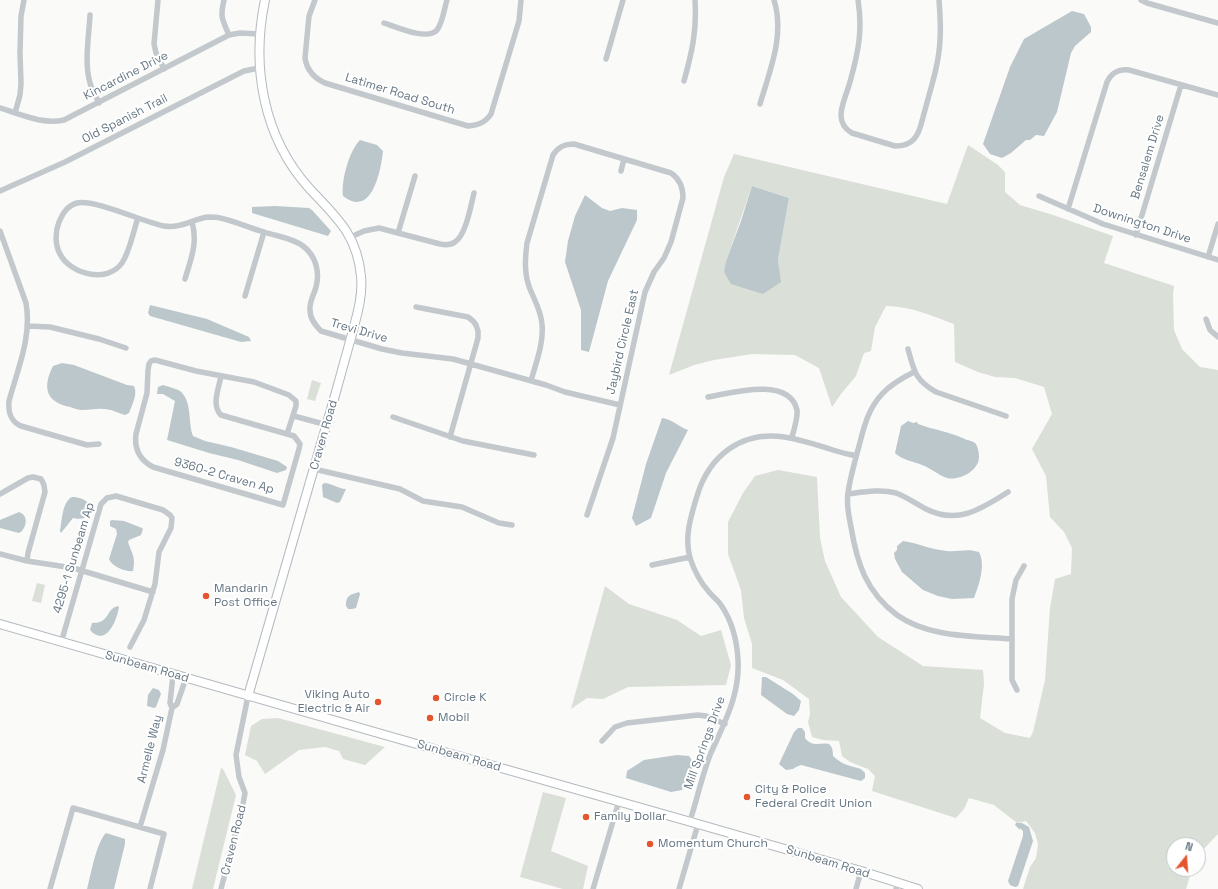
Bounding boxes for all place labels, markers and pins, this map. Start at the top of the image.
place label: Mandarin Post Office [214,582,277,610]
marker: Mandarin Post Office [201,591,211,601]
place label: Viking Auto Electric & Air [298,688,370,716]
place label: Circle K [444,691,487,705]
marker: Circle K [431,693,441,703]
marker: Viking Auto Electric & Air [373,697,383,707]
place label: Mobil [438,711,469,725]
marker: Mobil [425,713,435,723]
place label: City & Police Federal Credit Union [755,783,872,811]
marker: City & Police Federal Credit Union [742,792,752,802]
place label: Family Dollar [594,810,667,824]
marker: Family Dollar [581,812,591,822]
place label: Momentum Church [658,837,768,851]
marker: Momentum Church [645,839,655,849]

